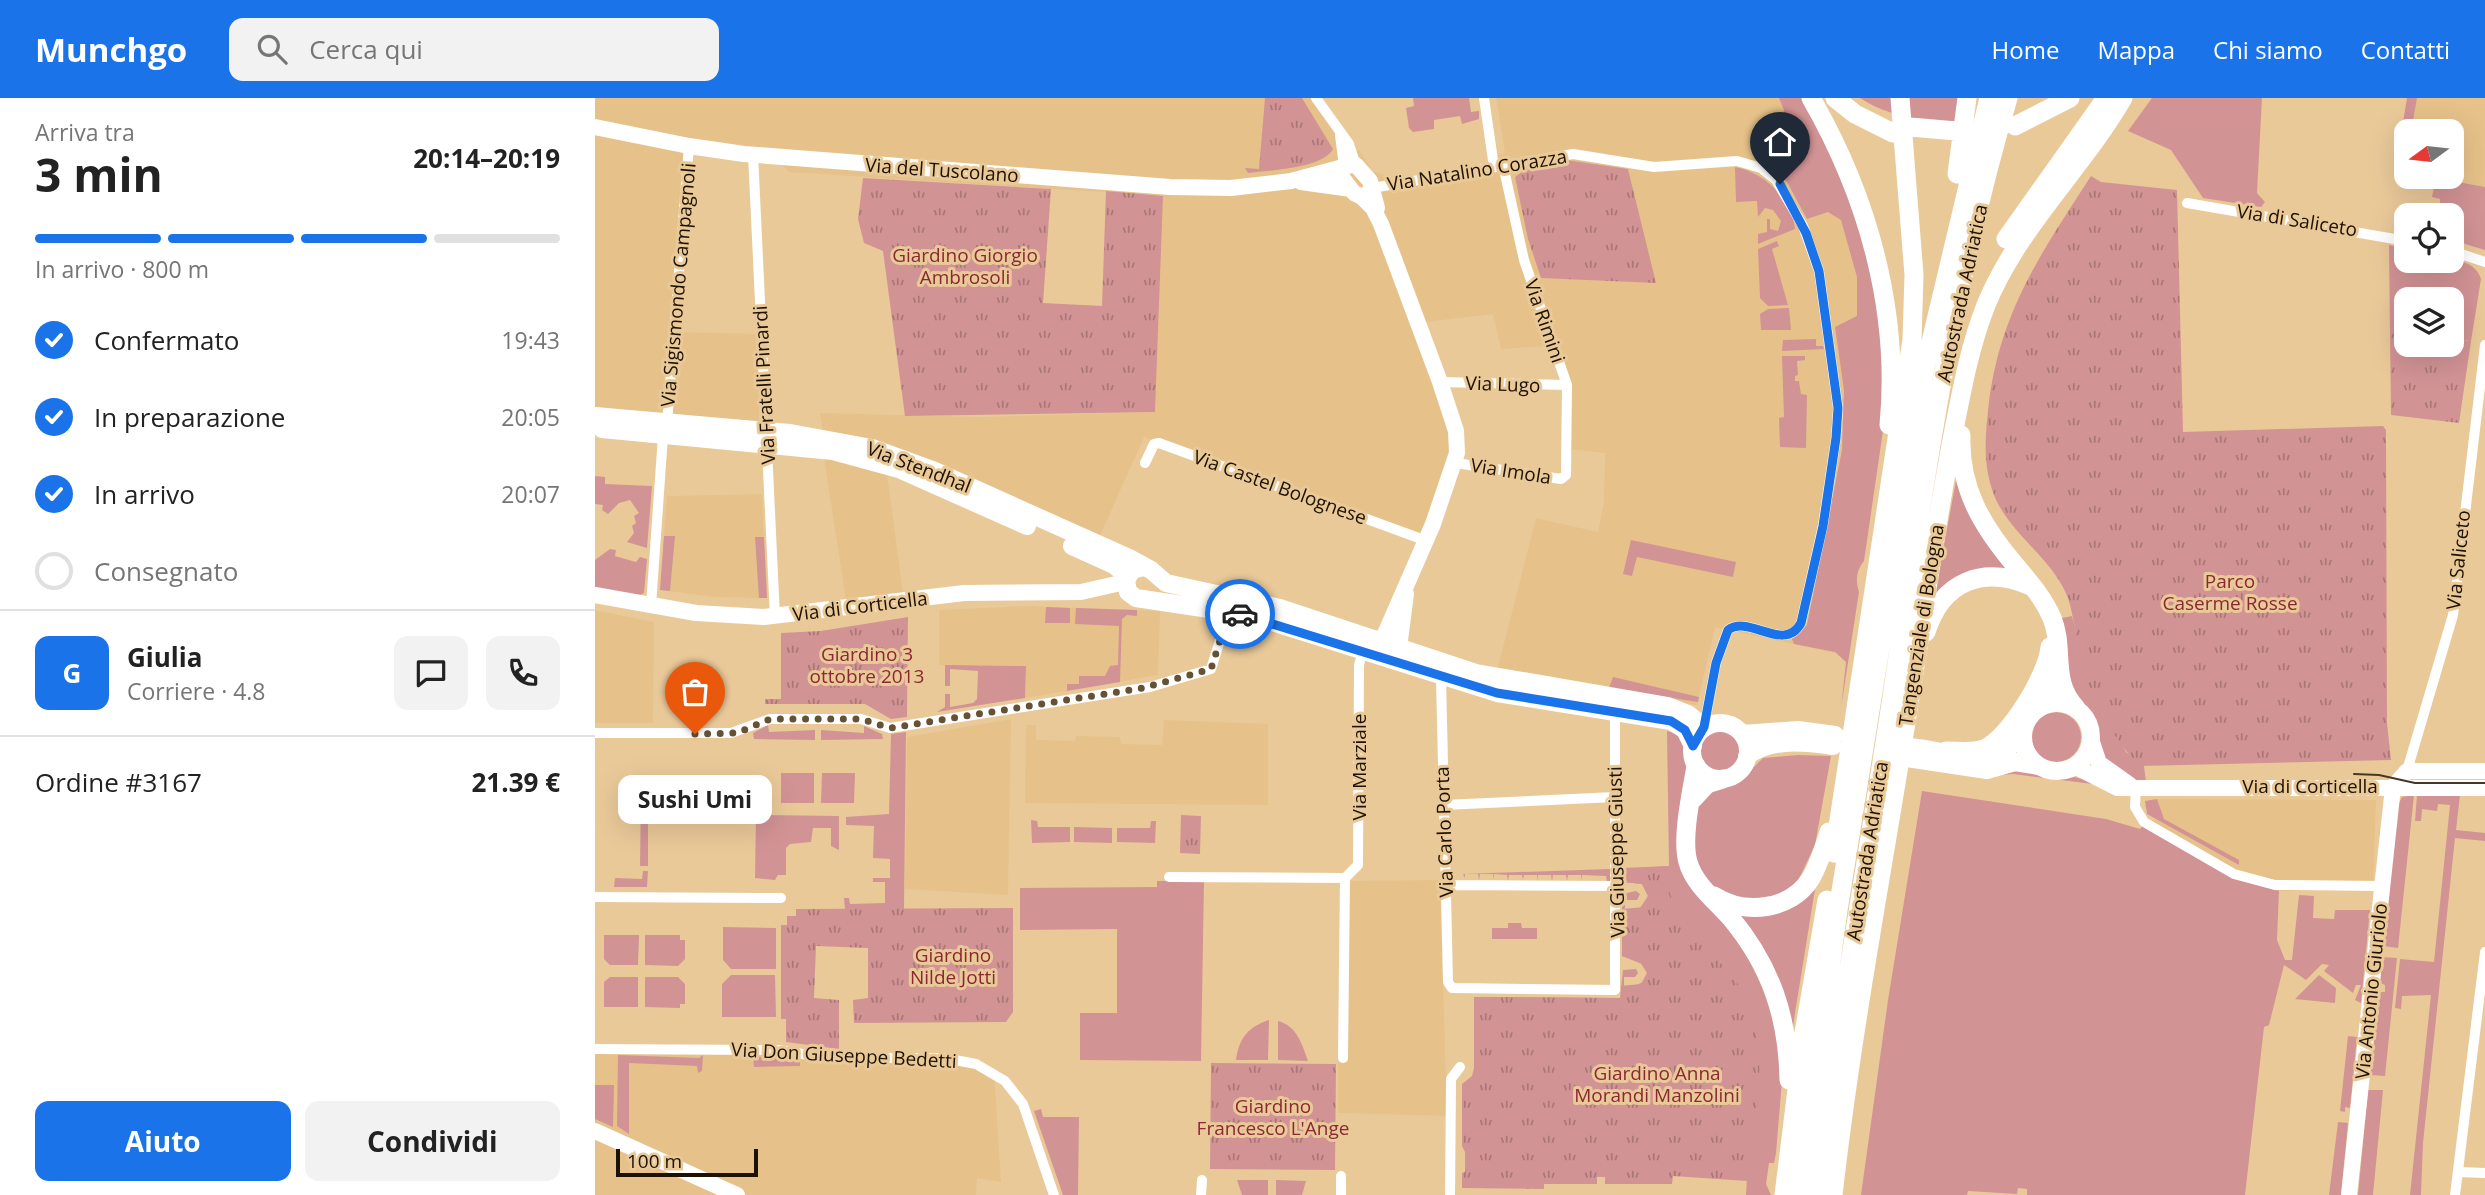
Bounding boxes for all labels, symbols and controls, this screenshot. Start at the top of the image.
search box [229,18,719,81]
text: Munchgo [35,27,187,72]
icon: search [253,30,291,68]
text: Cerca qui [309,31,423,67]
text: Home [1992,33,2059,66]
text: Mappa [2097,33,2175,66]
text: Chi siamo [2213,33,2323,66]
text: Contatti [2361,33,2450,66]
pin [1750,112,1810,184]
text: Arriva tra [35,116,135,148]
north arrow [2394,119,2464,189]
map controls [2394,119,2464,357]
icon: home [1761,123,1799,161]
text: 20:14–20:19 [413,140,560,176]
text: 3 min [35,143,163,205]
street label: Via Natalino Corazza [1385,143,1569,197]
street label: Via del Tuscolano [864,152,1020,188]
street label: Via Sigismondo Campagnoli [654,162,702,408]
street label: Via di Saliceto [2235,198,2359,242]
street label: Autostrada Adriatica [1930,202,1994,384]
button: locate [2394,203,2464,273]
park label: Giardino Giorgio Ambrosoli [892,242,1038,290]
text: In arrivo · 800 m [35,253,209,285]
street label: Via Rimini [1519,276,1571,366]
button: layers [2394,287,2464,357]
street label: Via Fratelli Pinardi [747,305,781,465]
icon: check [35,321,73,359]
text: Confermato [94,322,239,358]
text: 19:43 [501,324,560,356]
street label: Via Lugo [1465,370,1541,398]
icon: check [35,398,73,436]
text: In preparazione [94,399,285,435]
text: 20:05 [501,401,560,433]
street label: Via Stendhal [863,435,975,499]
street label: Via Castel Bolognese [1190,444,1370,530]
street label: Via Imola [1469,452,1553,490]
icon: check [35,475,73,513]
text: In arrivo [94,476,195,512]
text: 20:07 [501,478,560,510]
street label: Via Saliceto [2440,509,2476,611]
street label: Tangenziale di Bologna [1892,522,1950,728]
text: Consegnato [94,553,238,589]
park label: Parco Caserme Rosse [2162,568,2298,616]
courier [1205,579,1275,649]
street label: Via di Corticella [791,585,929,627]
icon: car [1221,595,1259,633]
button: chat [394,636,468,710]
button: phone [486,636,560,710]
text: Giulia [127,639,202,675]
park label: Giardino 3 ottobre 2013 [810,641,924,689]
text: G [63,655,81,691]
pin [665,662,725,734]
icon: bag [676,673,714,711]
text: Corriere · 4.8 [127,675,266,707]
street label: Via Marziale [1346,714,1372,820]
street label: Autostrada Adriatica [1840,760,1894,942]
text: Ordine #3167 [35,764,202,800]
text: 21.39 € [472,764,560,800]
street label: Via Carlo Porta [1429,766,1459,898]
street label: Via Giuseppe Giusti [1602,766,1630,938]
street label: Via di Corticella [2242,773,2378,799]
callout: Sushi Umi [618,776,772,825]
text: Sushi Umi [638,783,752,815]
street label: Via Antonio Giuriolo [2349,902,2393,1080]
park label: Giardino Nilde Jotti [910,942,996,990]
street label: Via Don Giuseppe Bedetti [731,1036,957,1074]
park label: Giardino Anna Morandi Manzolini [1574,1060,1740,1108]
park label: Giardino Francesco L'Ange [1197,1093,1349,1141]
button: Aiuto [35,1101,291,1181]
button: Condividi [305,1101,560,1181]
scale bar [616,1146,758,1178]
text: 100 m [627,1148,682,1174]

